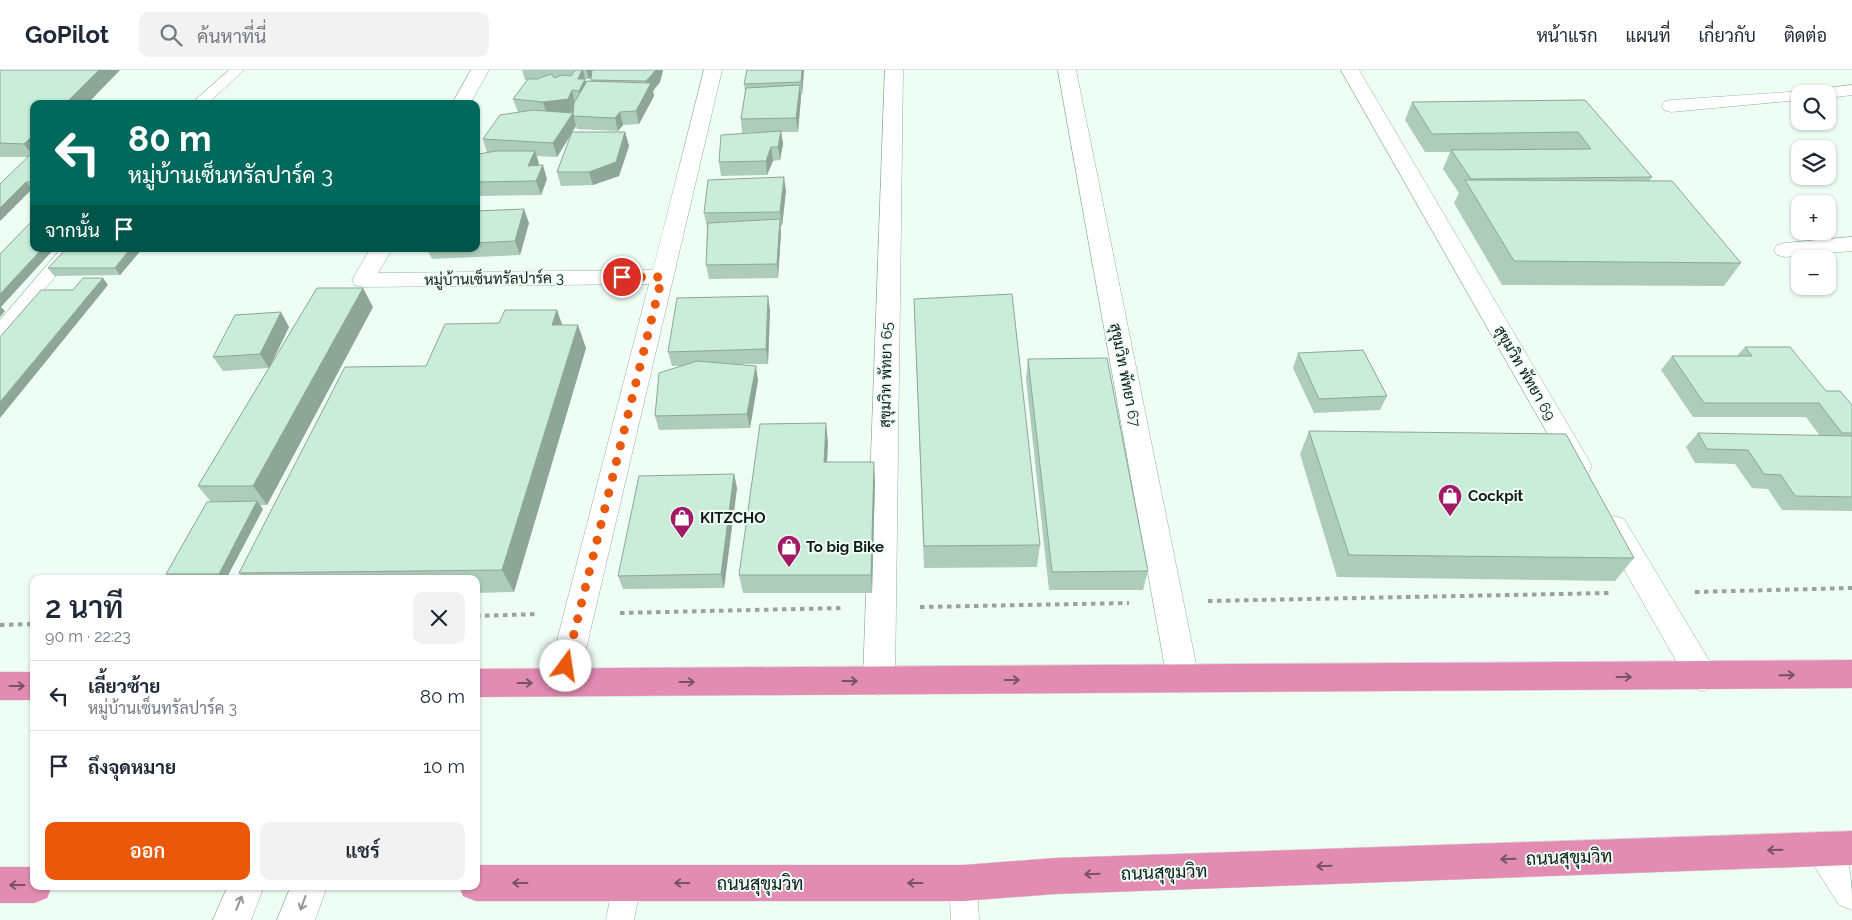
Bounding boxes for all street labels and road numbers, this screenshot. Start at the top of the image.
street label: หมู่บ้านเซ็นทรัลปาร์ค 3 [424,267,564,290]
street label: สุขุมวิท พัทยา 67 [1104,321,1144,429]
street label: สุขุมวิท พัทยา 65 [876,322,898,428]
street label: สุขุมวิท พัทยา 69 [1489,322,1559,425]
street label: ถนนสุขุมวิท [1525,845,1613,871]
street label: ถนนสุขุมวิท [1120,860,1208,886]
street label: ถนนสุขุมวิท [717,873,803,896]

